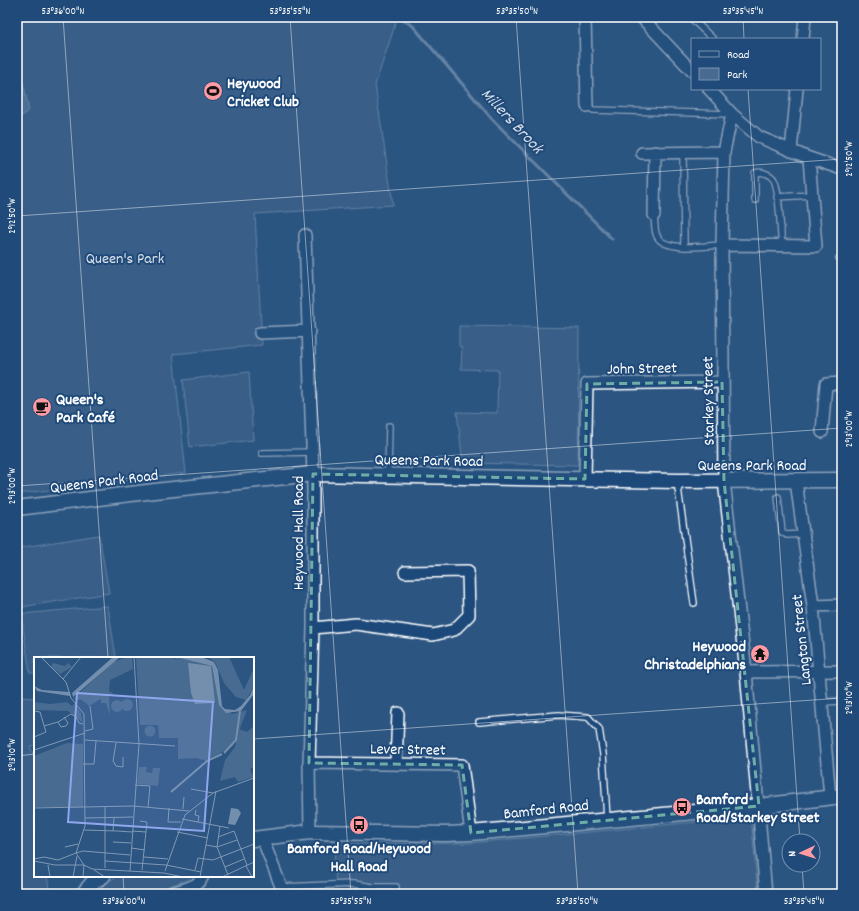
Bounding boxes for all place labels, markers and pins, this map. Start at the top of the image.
place label: Heywood Cricket Club [227,73,299,114]
sports icon: Heywood Cricket Club [202,80,224,102]
place label: Queen's Park Café [56,389,115,430]
cafe icon: Queen's Park Café [31,396,53,418]
place label: Heywood Christadelphians [644,636,746,677]
temple icon: Heywood Christadelphians [749,643,771,665]
place label: Bamford Road/Starkey Street [696,789,820,830]
bus stop icon: Bamford Road/Starkey Street [671,796,693,818]
bus stop icon: Bamford Road/Heywood Hall Road [348,814,370,836]
place label: Bamford Road/Heywood Hall Road [287,838,431,879]

